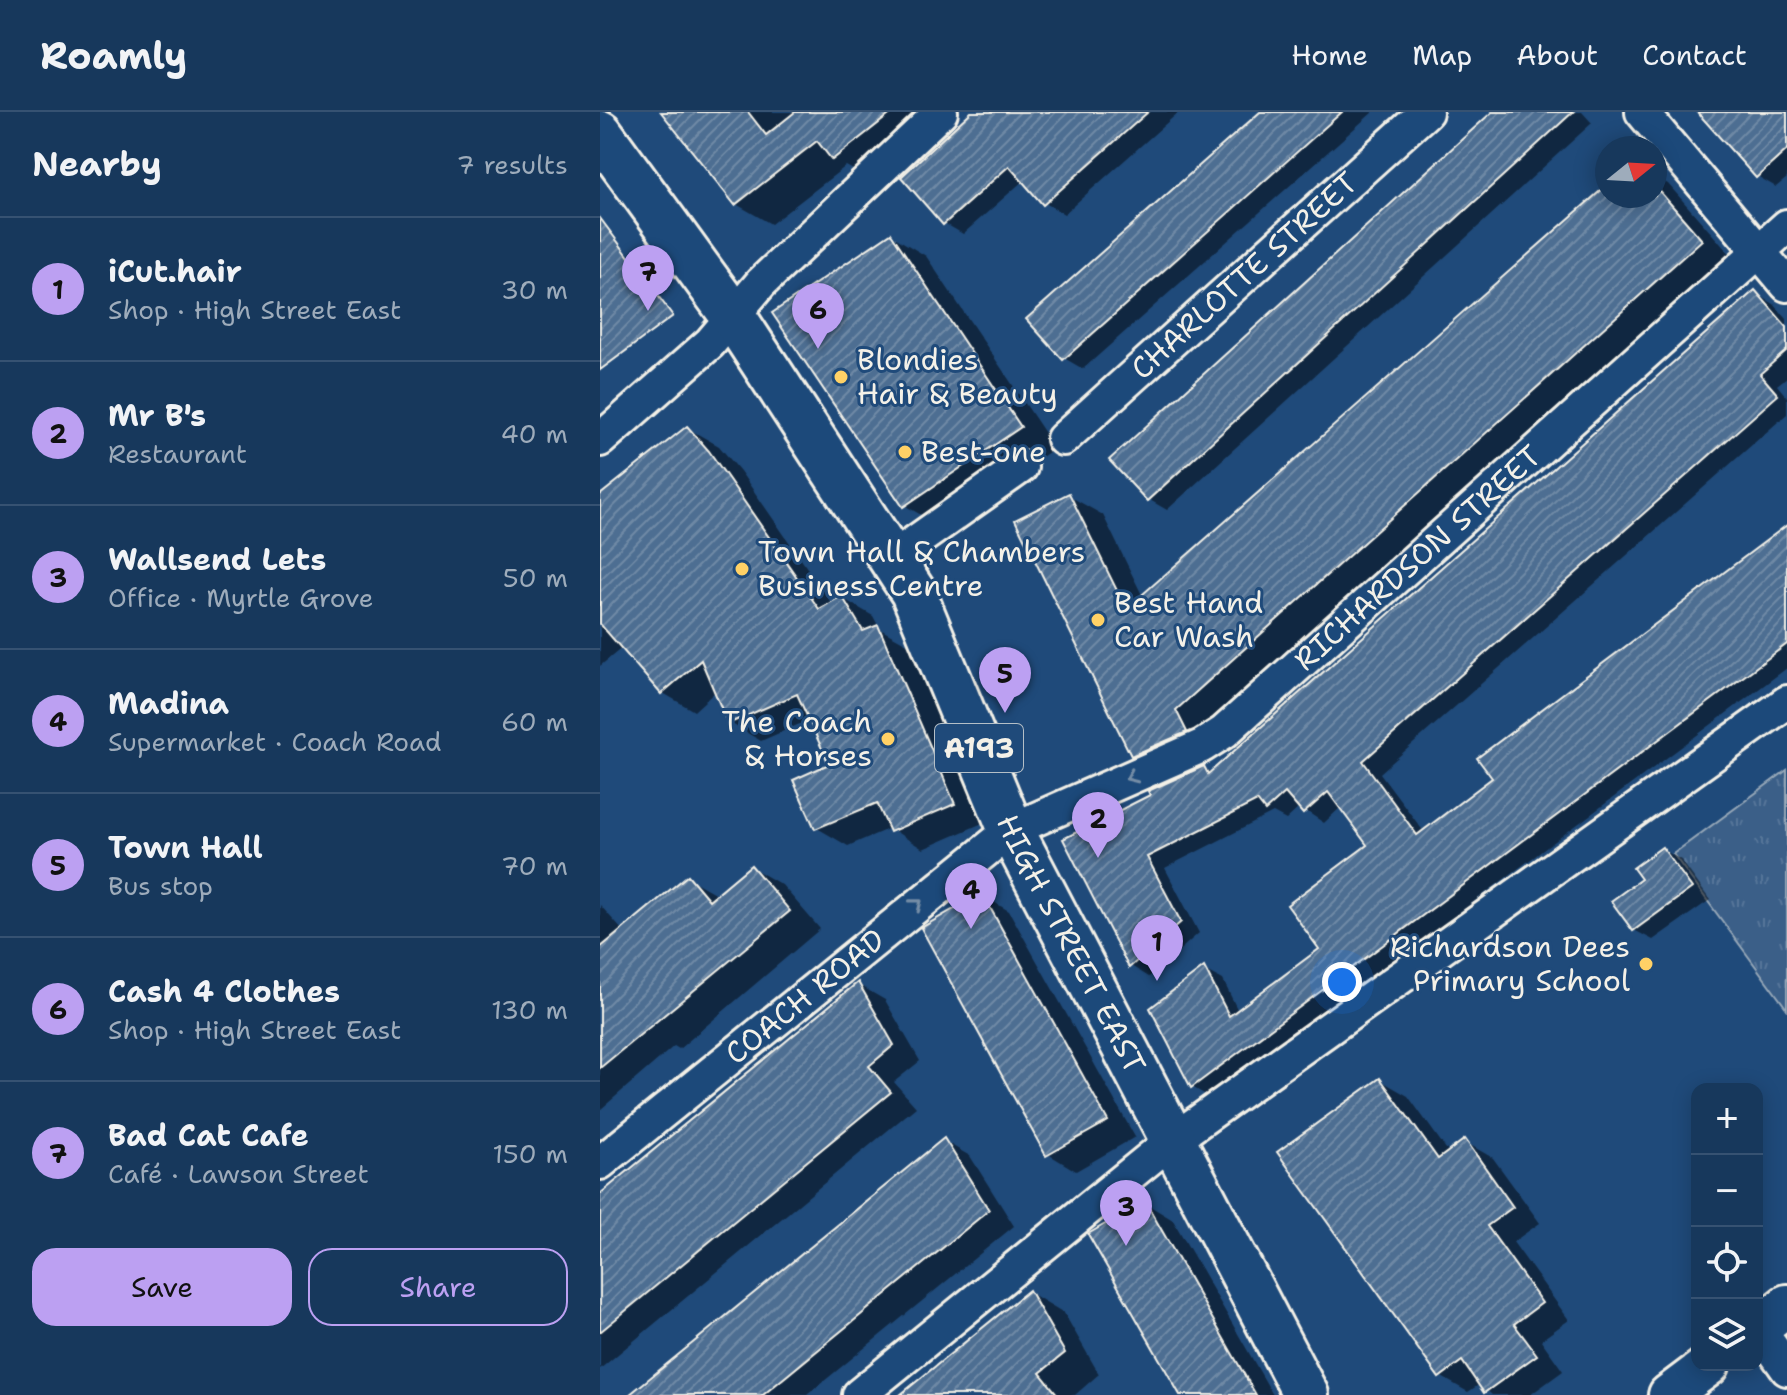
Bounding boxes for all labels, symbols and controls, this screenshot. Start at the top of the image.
text: Roamly [40,30,187,81]
text: Home [1291,36,1368,74]
text: Map [1412,36,1472,74]
text: About [1516,36,1598,74]
text: Contact [1642,36,1747,74]
north arrow [1595,136,1667,208]
text: Nearby [32,141,162,187]
text: 7 results [456,147,568,182]
street label: CHARLOTTE STREET [1122,162,1366,388]
pin: 7 [622,245,674,311]
text: iCut.hair [108,251,242,292]
text: 1 [52,272,64,307]
text: 30 m [501,272,568,307]
pin: 6 [792,283,844,349]
text: Shop · High Street East [108,292,401,327]
place label: Blondies Hair & Beauty [857,339,1058,414]
marker: Blondies Hair & Beauty [832,368,850,386]
text: Mr B's [108,395,206,436]
text: 2 [49,416,67,451]
text: 40 m [501,416,568,451]
place label: Best-one [921,431,1046,472]
text: Restaurant [108,436,247,471]
street label: RICHARDSON STREET [1285,436,1550,680]
marker: Best-one [896,443,914,461]
place label: Town Hall & Chambers Business Centre [758,531,1085,606]
text: Wallsend Lets [108,539,326,580]
text: 3 [49,560,67,595]
text: 50 m [503,560,568,595]
marker: Town Hall & Chambers Business Centre [733,560,751,578]
text: Office · Myrtle Grove [108,580,374,615]
place label: Best Hand Car Wash [1114,582,1263,657]
marker: Best Hand Car Wash [1089,611,1107,629]
pin: 5 [979,647,1031,713]
text: Madina [108,683,229,724]
place label: The Coach & Horses [722,701,872,776]
text: 4 [49,704,67,739]
text: 60 m [501,704,568,739]
text: Supermarket · Coach Road [108,724,441,759]
road number: A193 [935,724,1023,772]
marker: The Coach & Horses [879,730,897,748]
one-way arrow [1124,767,1139,783]
pin: 2 [1072,792,1124,858]
street label: HIGH STREET EAST [987,809,1156,1081]
text: Town Hall [108,827,263,868]
text: 5 [50,848,66,883]
text: 70 m [501,848,568,883]
pin: 4 [945,863,997,929]
text: Bus stop [108,868,213,903]
one-way arrow [908,900,923,914]
pin: 1 [1131,915,1183,981]
street label: COACH ROAD [716,919,893,1074]
place label: Richardson Dees Primary School [1390,926,1630,1001]
marker: Richardson Dees Primary School [1637,955,1655,973]
your location [1322,962,1362,1002]
text: Cash 4 Clothes [108,971,340,1012]
text: 6 [49,992,67,1027]
text: 130 m [491,992,568,1027]
text: Shop · High Street East [108,1012,401,1047]
map controls [1691,1083,1763,1371]
button: + [1691,1083,1763,1155]
text: Bad Cat Cafe [108,1115,309,1156]
text: 7 [49,1136,67,1171]
text: 150 m [492,1136,568,1171]
button: − [1691,1155,1763,1227]
text: Café · Lawson Street [108,1156,369,1191]
pin: 3 [1100,1180,1152,1246]
button: locate [1691,1227,1763,1299]
button: Save [32,1248,292,1326]
button: Share [308,1248,568,1326]
button: layers [1691,1299,1763,1371]

